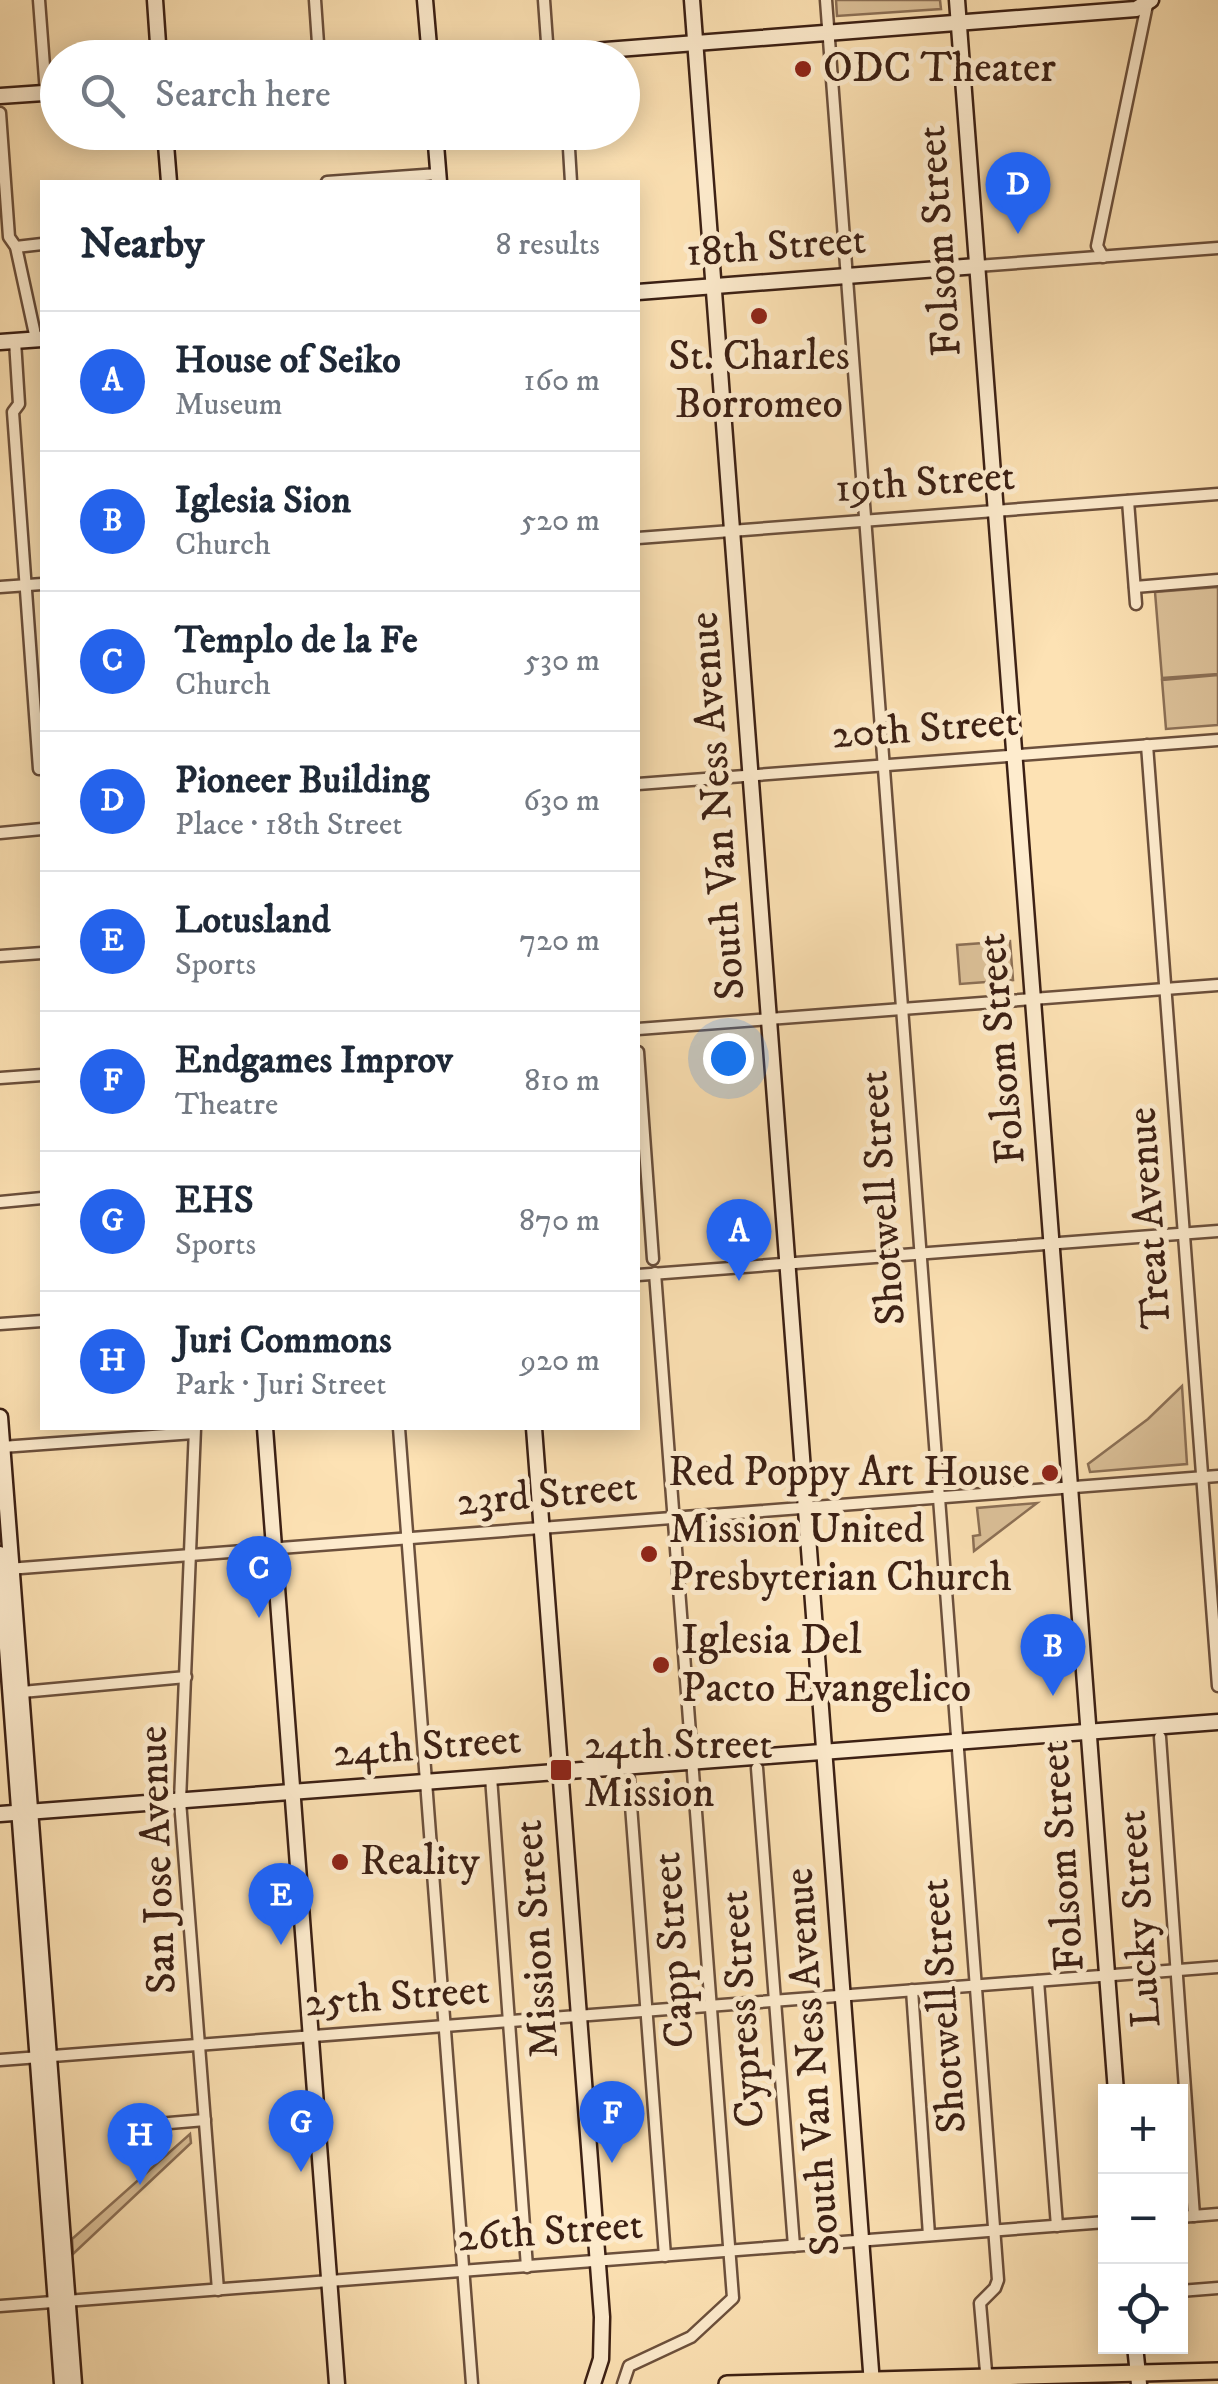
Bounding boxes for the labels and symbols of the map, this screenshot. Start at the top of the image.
place label: ODC Theater [823,43,1056,95]
marker: ODC Theater [792,58,814,80]
street label: Folsom Street [906,124,974,358]
pin: D [986,152,1050,234]
street label: 18th Street [684,215,868,279]
marker: St. Charles Borromeo [748,305,770,327]
place label: St. Charles Borromeo [668,331,850,431]
street label: 19th Street [833,451,1017,515]
street label: South Van Ness Avenue [678,610,758,1002]
street label: 20th Street [830,697,1020,761]
street label: Folsom Street [966,931,1038,1167]
your location [703,1033,754,1084]
street label: Shotwell Street [848,1069,918,1327]
street label: Treat Avenue [1116,1105,1184,1331]
pin: A [706,1198,772,1281]
place label: Red Poppy Art House [668,1447,1030,1499]
street label: 23rd Street [455,1461,639,1529]
marker: Red Poppy Art House [1039,1462,1061,1484]
place label: Mission United Presbyterian Church [669,1504,1012,1604]
pin: C [226,1536,292,1618]
marker: Mission United Presbyterian Church [638,1543,660,1565]
pin: B [1020,1614,1086,1696]
place label: Iglesia Del Pacto Evangelico [681,1615,971,1715]
marker: Iglesia Del Pacto Evangelico [650,1654,672,1676]
street label: 24th Street [331,1714,523,1780]
place label: 24th Street Mission [584,1720,773,1820]
street label: San Jose Avenue [127,1725,189,1995]
street label: Folsom Street [1029,1739,1097,1973]
marker: 24th Street Mission [548,1757,574,1783]
street label: Lucky Street [1106,1809,1174,2029]
street label: Mission Street [503,1818,571,2060]
place label: Reality [360,1836,481,1888]
street label: Capp Street [641,1850,707,2050]
marker: Reality [329,1851,351,1873]
pin: E [248,1862,314,1945]
street label: South Van Ness Avenue [773,1866,853,2258]
street label: Shotwell Street [909,1877,979,2135]
street label: Cypress Street [709,1889,777,2129]
street label: 25th Street [303,1965,491,2029]
pin: F [580,2080,644,2163]
pin: G [268,2090,334,2172]
pin: H [108,2102,172,2185]
street label: 26th Street [455,2200,645,2264]

